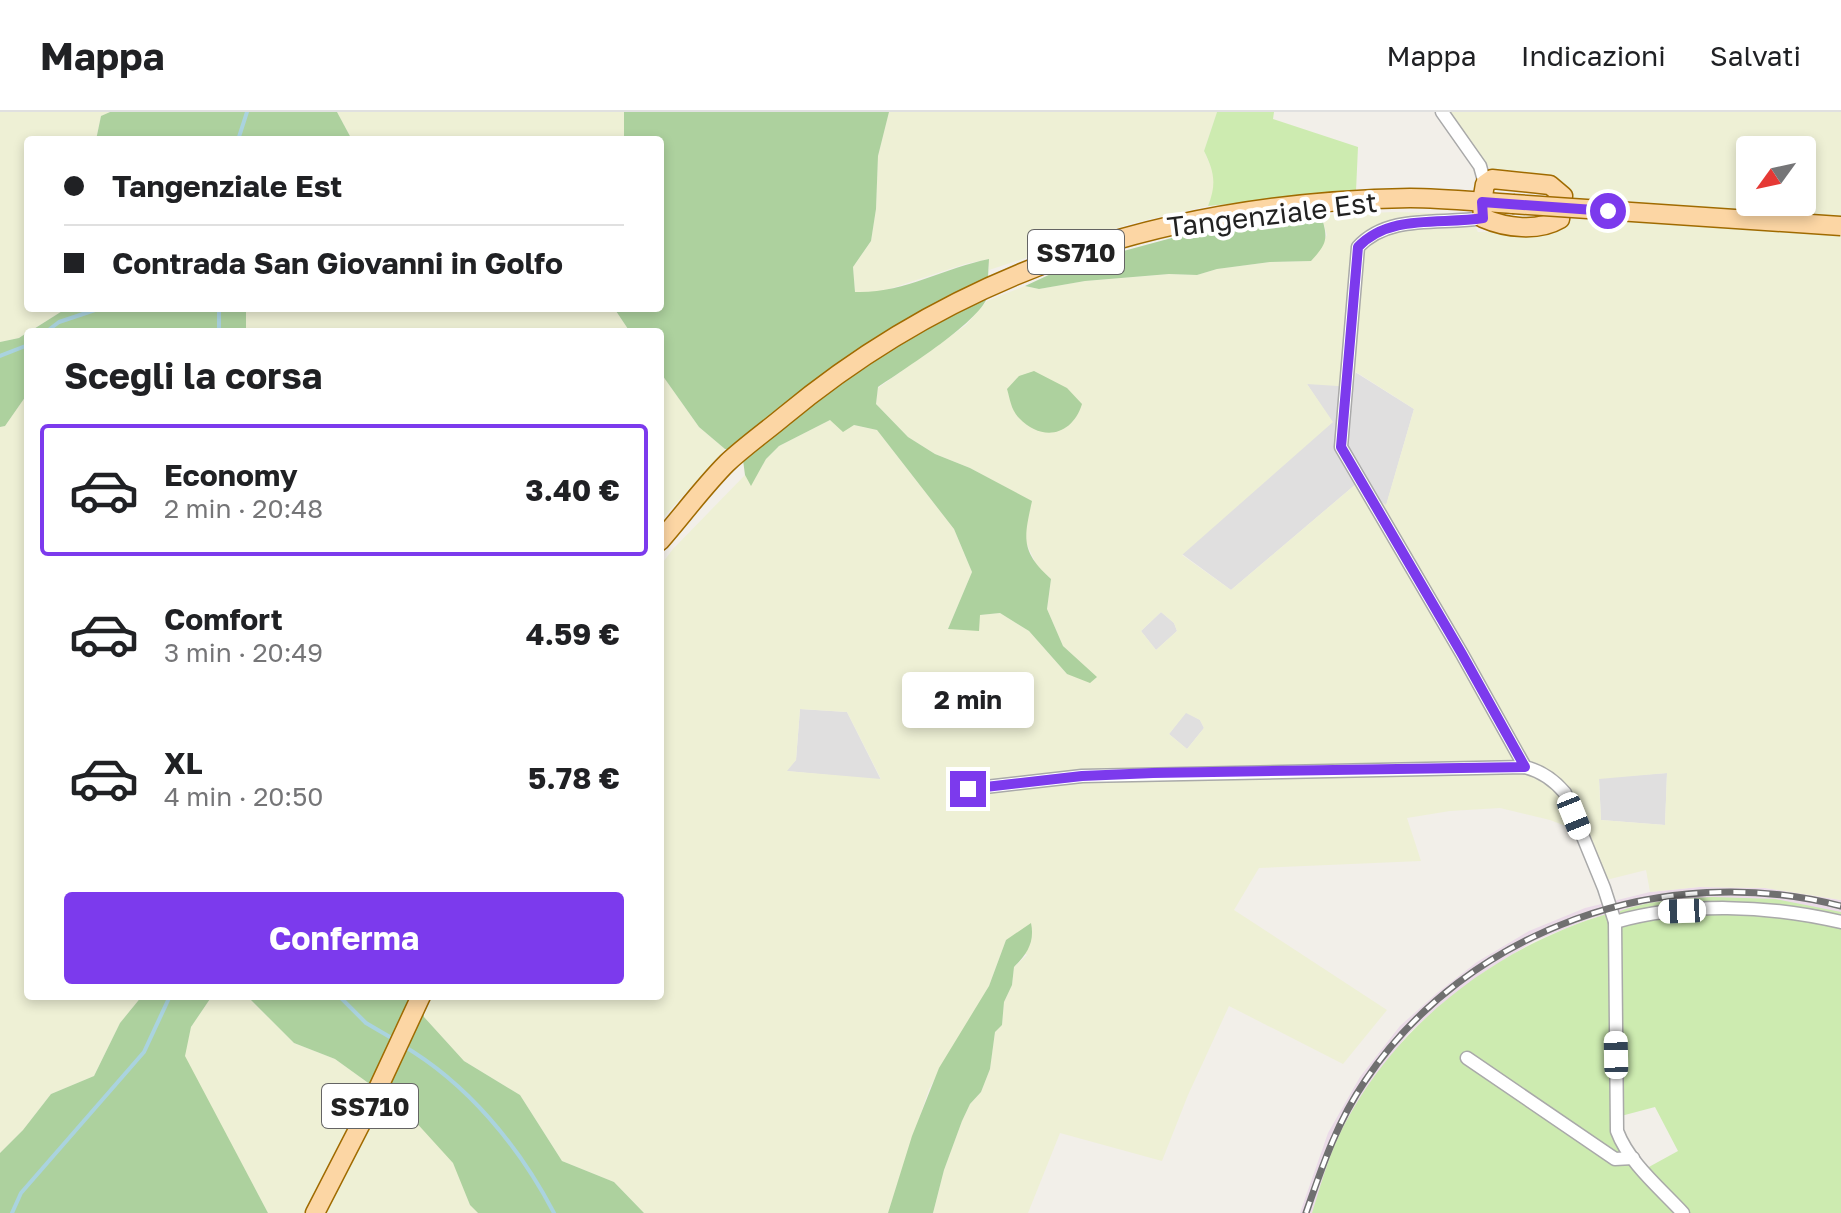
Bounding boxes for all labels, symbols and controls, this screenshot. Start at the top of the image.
text: Mappa [40,33,165,78]
text: Mappa [1386,39,1477,72]
text: Indicazioni [1521,39,1666,72]
text: Salvati [1710,39,1801,72]
north arrow [1736,136,1816,216]
map controls [1736,136,1816,216]
text: Tangenziale Est [112,168,342,204]
street label: Tangenziale Est [1165,185,1379,243]
route start [1590,193,1626,229]
road number: SS710 [1028,230,1124,274]
text: Contrada San Giovanni in Golfo [112,245,563,281]
text: Scegli la corsa [64,354,322,397]
icon: car [68,454,140,526]
text: Economy [164,457,298,493]
text: 3.40 € [525,472,620,508]
text: 2 min · 20:48 [164,493,323,524]
icon: car [68,598,140,670]
text: Comfort [164,601,283,637]
text: 4.59 € [526,616,620,652]
text: 3 min · 20:49 [164,637,323,668]
callout: 2 min [902,673,1034,729]
text: 2 min [934,684,1002,715]
icon: car [68,742,140,814]
text: XL [164,745,203,781]
text: 5.78 € [528,760,620,796]
route end [950,771,986,807]
text: 4 min · 20:50 [164,781,323,812]
car [1554,789,1594,843]
button: Conferma [64,892,624,984]
car [1658,898,1706,924]
car [1604,1031,1628,1079]
road number: SS710 [322,1084,418,1128]

